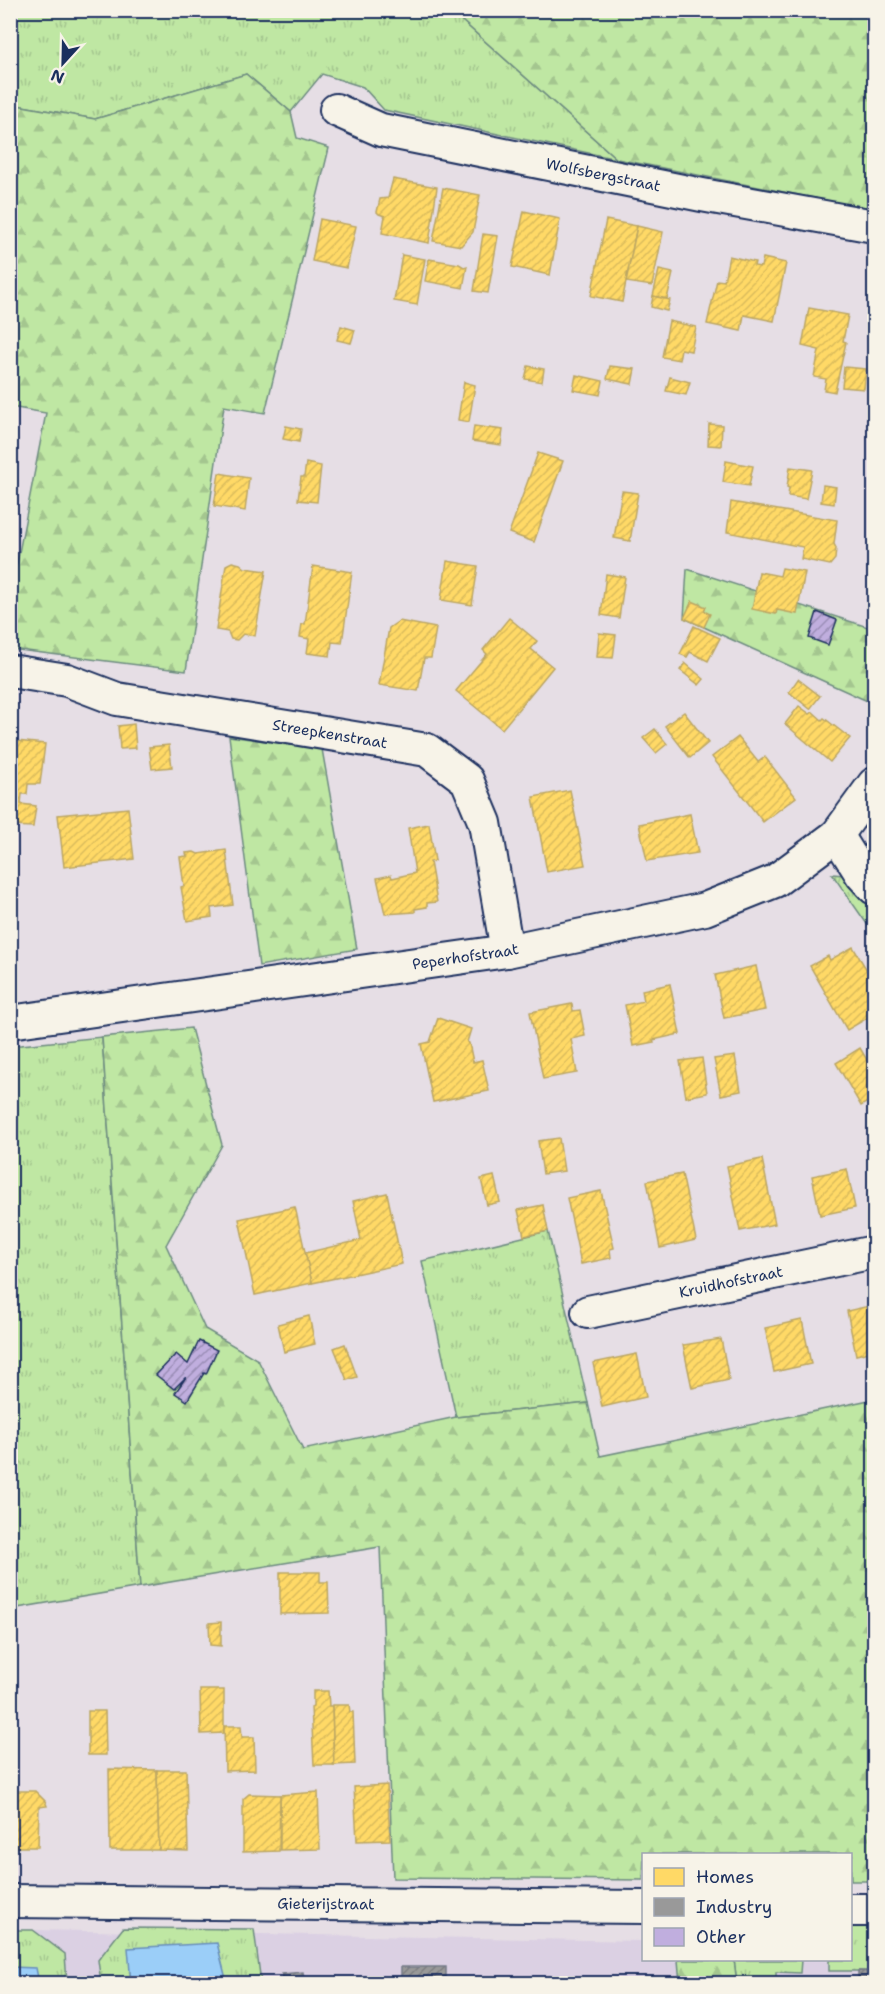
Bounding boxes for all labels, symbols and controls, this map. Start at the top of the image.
north arrow [33,33,93,93]
text: N [48,64,67,89]
street label: Wolfsbergstraat [544,154,662,196]
street label: Streepkenstraat [271,715,389,753]
street label: Peperhofstraat [411,939,521,974]
street label: Kruidhofstraat [677,1261,785,1303]
legend [642,1853,852,1961]
text: Homes [696,1865,754,1889]
street label: Gieterijstraat [277,1894,375,1914]
text: Industry [696,1895,772,1919]
text: Other [696,1925,746,1949]

